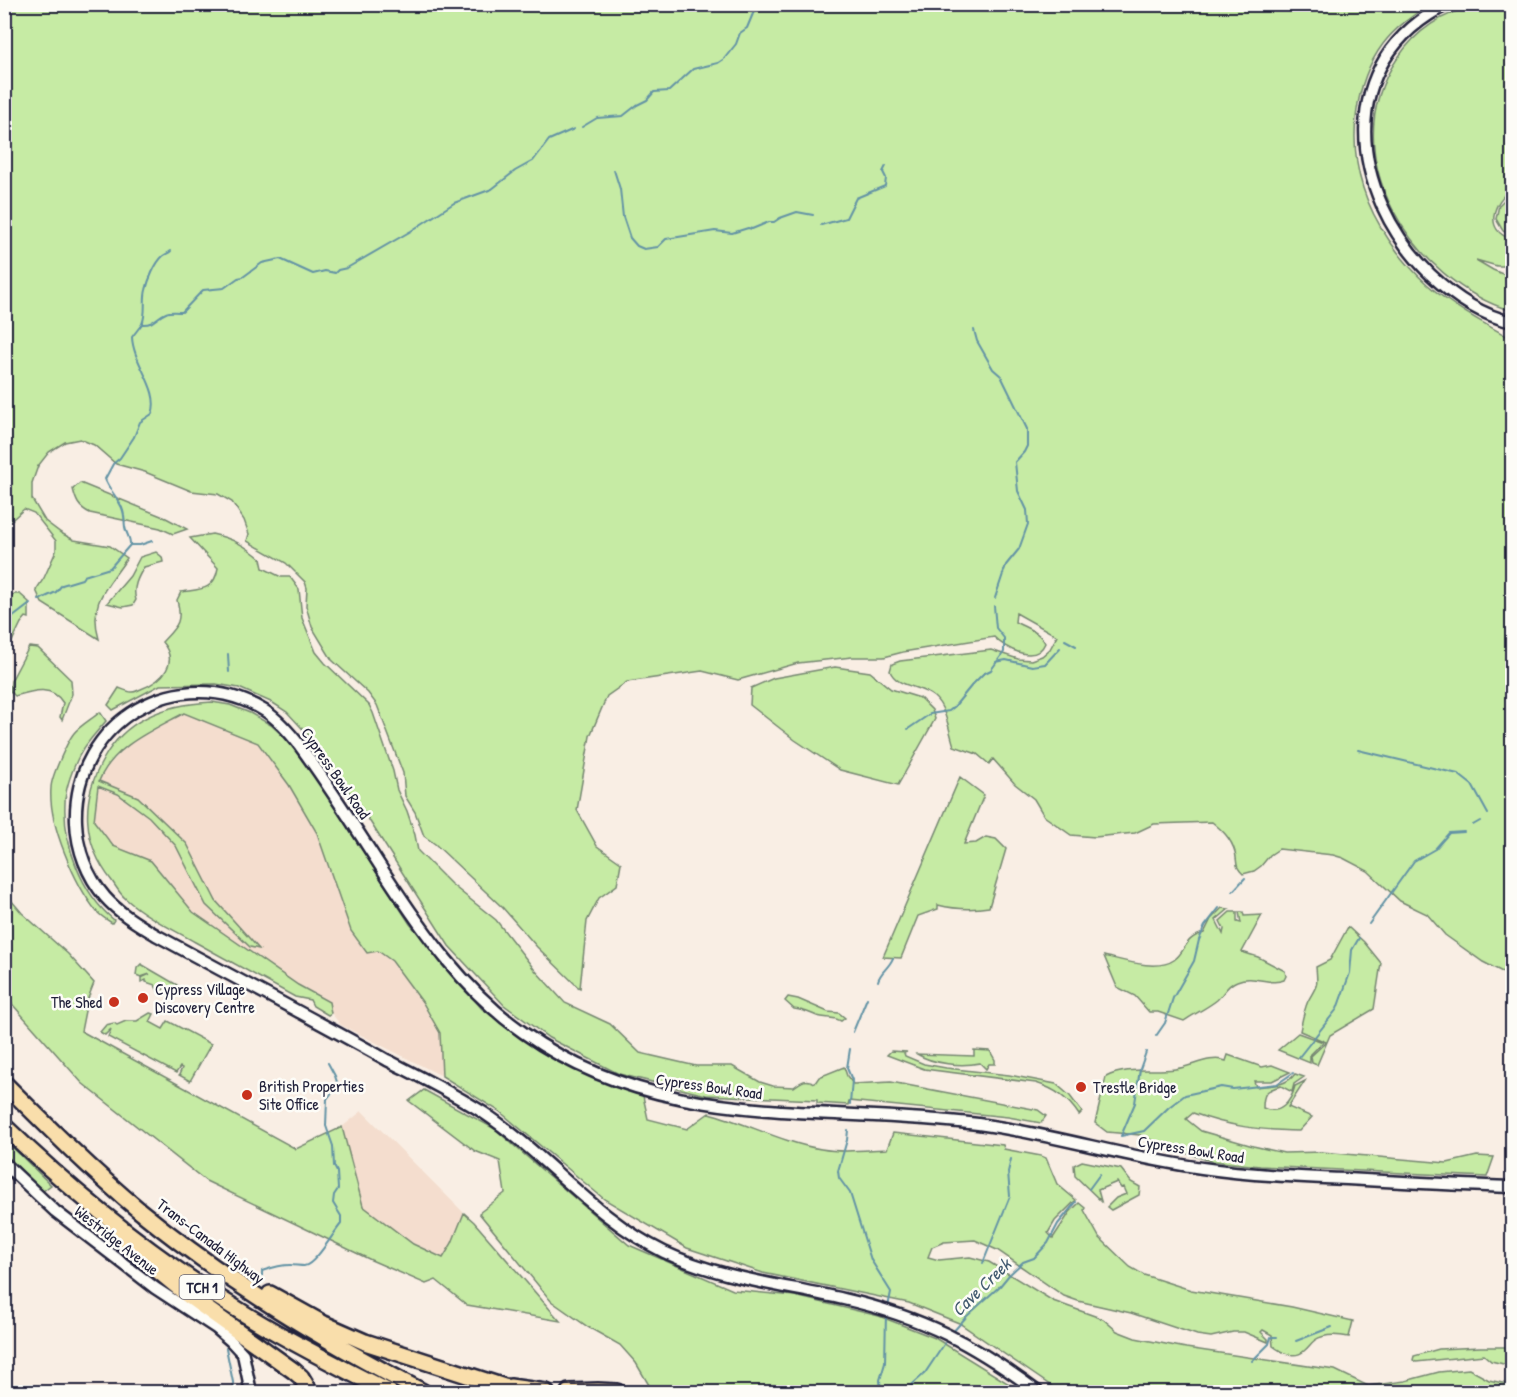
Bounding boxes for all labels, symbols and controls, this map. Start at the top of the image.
street label: Cypress Bowl Road [296,723,376,823]
place label: Cypress Village Discovery Centre [155,978,255,1018]
place label: The Shed [51,991,102,1013]
marker: Cypress Village Discovery Centre [136,991,150,1005]
marker: The Shed [107,995,121,1009]
street label: Cypress Bowl Road [654,1068,764,1104]
place label: British Properties Site Office [259,1075,364,1115]
place label: Trestle Bridge [1093,1076,1177,1098]
marker: Trestle Bridge [1074,1080,1088,1094]
marker: British Properties Site Office [240,1088,254,1102]
street label: Cypress Bowl Road [1136,1130,1246,1168]
street label: Trans-Canada Highway [153,1193,270,1289]
street label: Westridge Avenue [70,1200,164,1280]
water label: Cave Creek [946,1251,1017,1322]
road number: TCH 1 [180,1275,224,1299]

